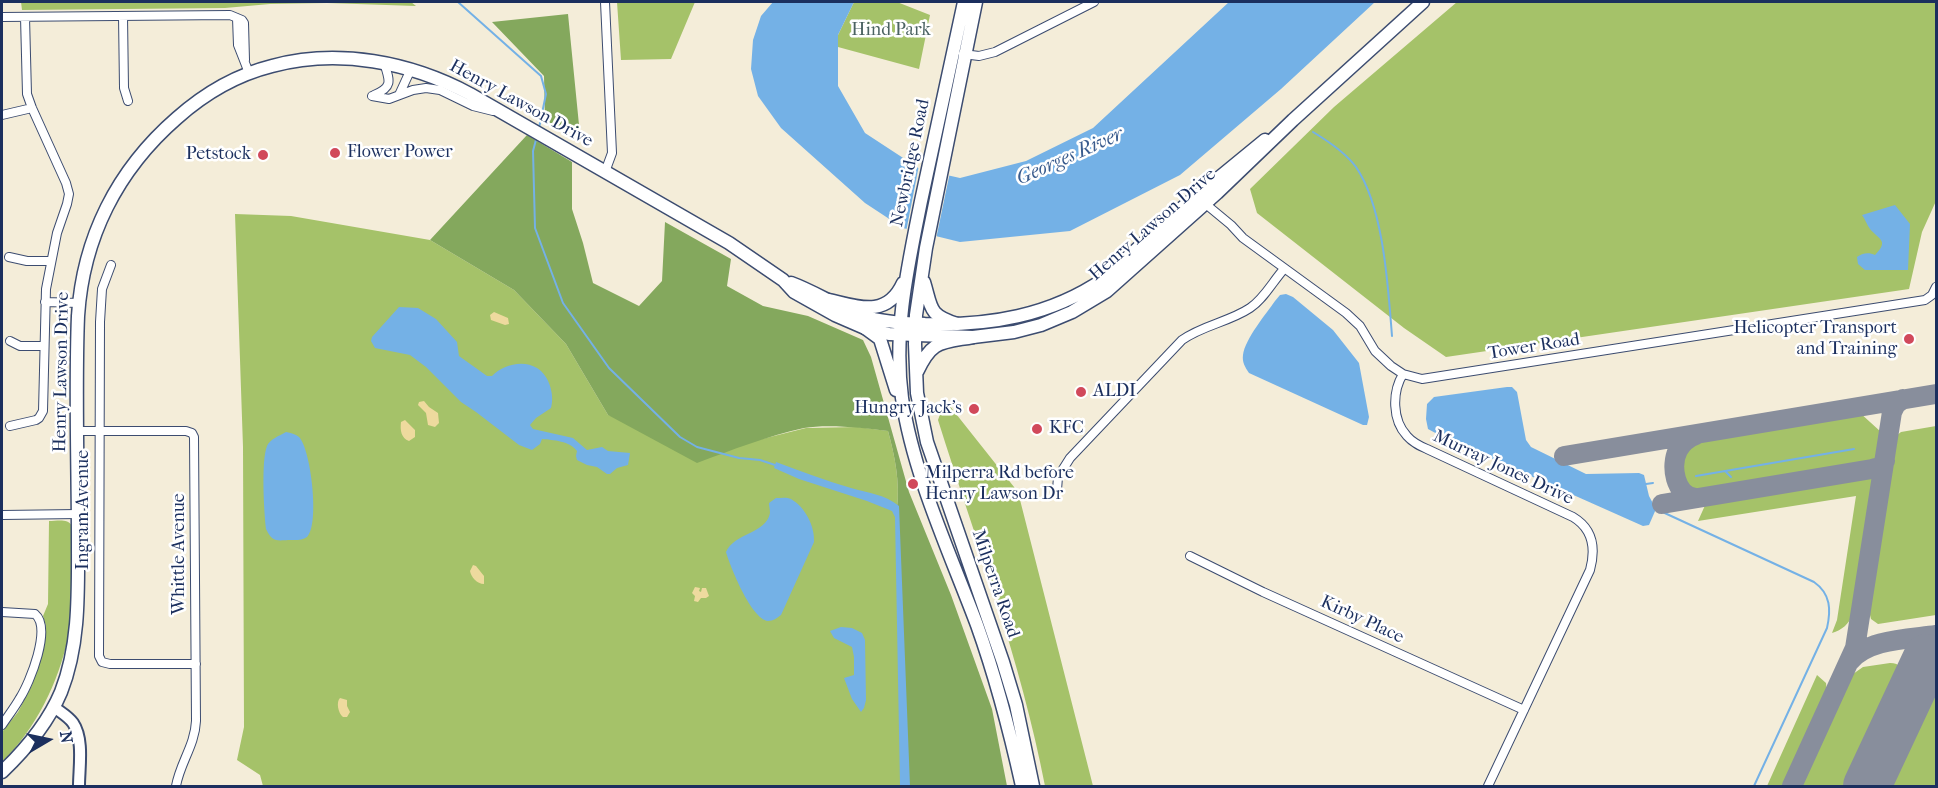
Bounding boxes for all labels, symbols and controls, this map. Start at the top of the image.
park label: Hind Park [851,20,931,42]
street label: Henry Lawson Drive [445,56,597,152]
street label: Newbridge Road [887,97,935,229]
water label: Georges River [1013,123,1127,191]
place label: Flower Power [347,142,453,164]
place label: Petstock [186,144,251,166]
marker: Flower Power [328,146,342,160]
marker: Petstock [256,148,270,162]
street label: Henry Lawson Drive [1085,164,1221,286]
street label: Henry Lawson Drive [50,291,74,453]
place label: Helicopter Transport and Training [1733,318,1897,360]
street label: Tower Road [1487,329,1581,365]
marker: Helicopter Transport and Training [1902,332,1916,346]
place label: ALDI [1093,381,1136,403]
marker: ALDI [1074,385,1088,399]
place label: Hungry Jack's [854,398,962,420]
marker: Hungry Jack's [967,402,981,416]
place label: KFC [1049,418,1084,440]
marker: KFC [1030,422,1044,436]
street label: Murray Jones Drive [1429,426,1577,510]
street label: Ingram Avenue [73,450,95,570]
place label: Milperra Rd before Henry Lawson Dr [925,463,1074,506]
marker: Milperra Rd before Henry Lawson Dr [906,477,920,491]
street label: Whittle Avenue [169,493,191,615]
street label: Milperra Road [966,527,1024,641]
street label: Kirby Place [1317,591,1407,649]
north arrow [18,710,78,770]
text: N [56,730,77,745]

